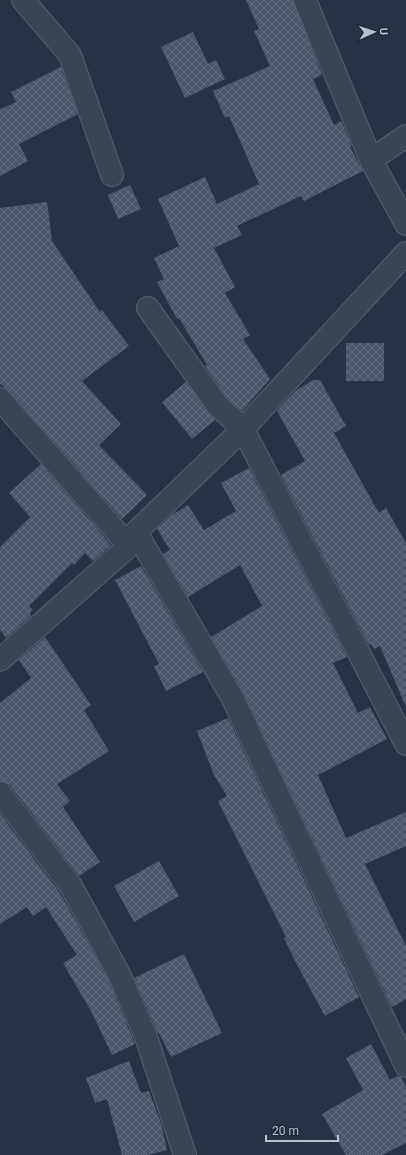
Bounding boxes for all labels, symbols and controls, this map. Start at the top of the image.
north arrow [354,12,394,52]
text: U [377,28,390,35]
scale bar [266,1117,338,1143]
text: 20 m [272,1124,299,1138]

